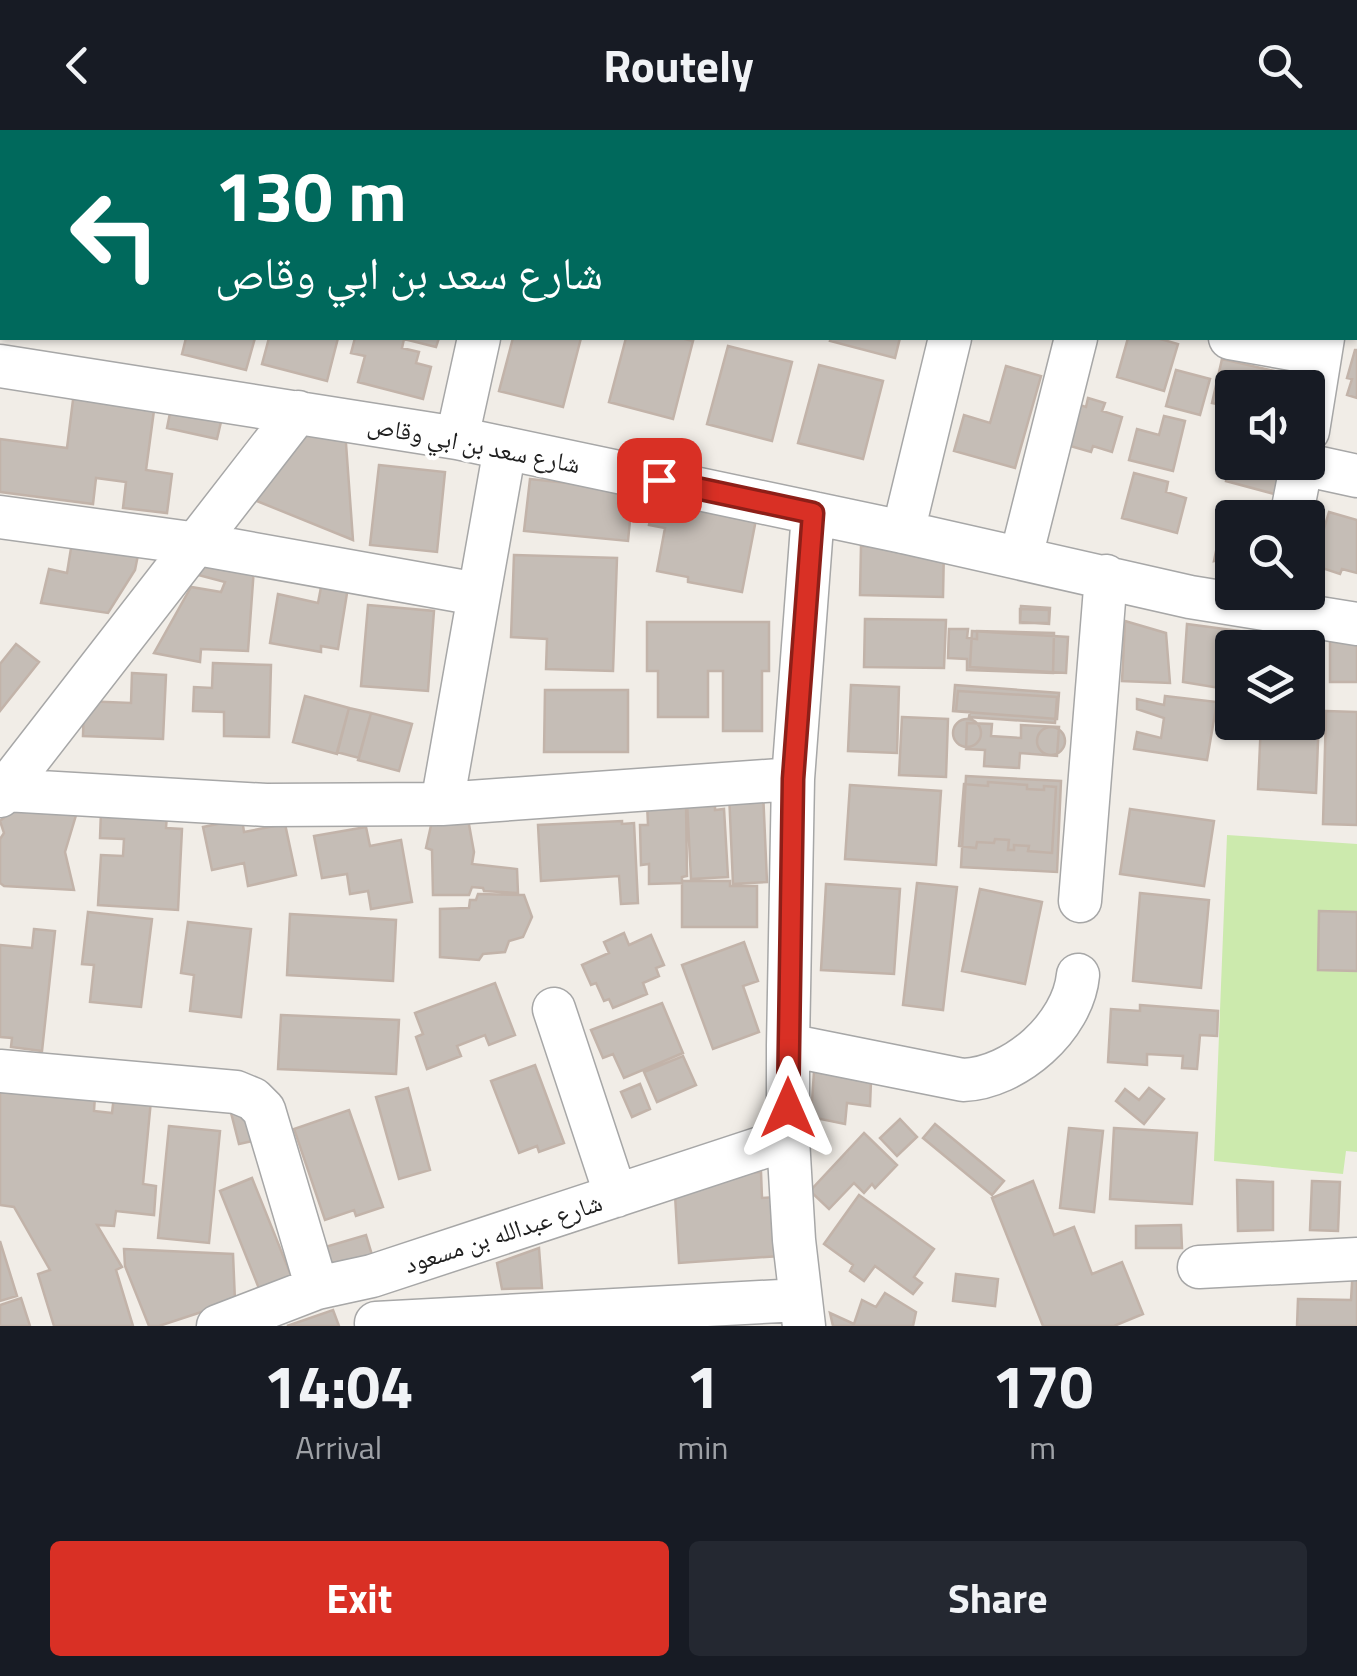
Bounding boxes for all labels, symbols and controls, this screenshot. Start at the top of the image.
text: Routely [603,31,754,99]
icon: back [50,38,105,93]
icon: search [1252,38,1307,93]
text: 130 m [215,142,407,248]
icon: left [50,170,180,300]
text: شارع سعد بن ابي وقاص [215,238,603,306]
map controls [1215,370,1325,740]
button: sound [1215,370,1325,480]
street label: شارع سعد بن ابي وقاص [364,405,583,485]
pin [617,438,702,523]
icon: arrive [632,453,687,508]
button: search [1215,500,1325,610]
button: layers [1215,630,1325,740]
position arrow [736,1056,840,1160]
street label: شارع عبدالله بن مسعود [399,1183,607,1283]
text: 14:04 [264,1340,414,1431]
text: 1 [686,1340,720,1431]
text: 170 [992,1340,1093,1431]
text: Arrival [295,1423,382,1471]
text: min [677,1423,728,1471]
text: m [1029,1423,1056,1471]
button: Exit [50,1541,669,1656]
button: Share [689,1541,1307,1656]

